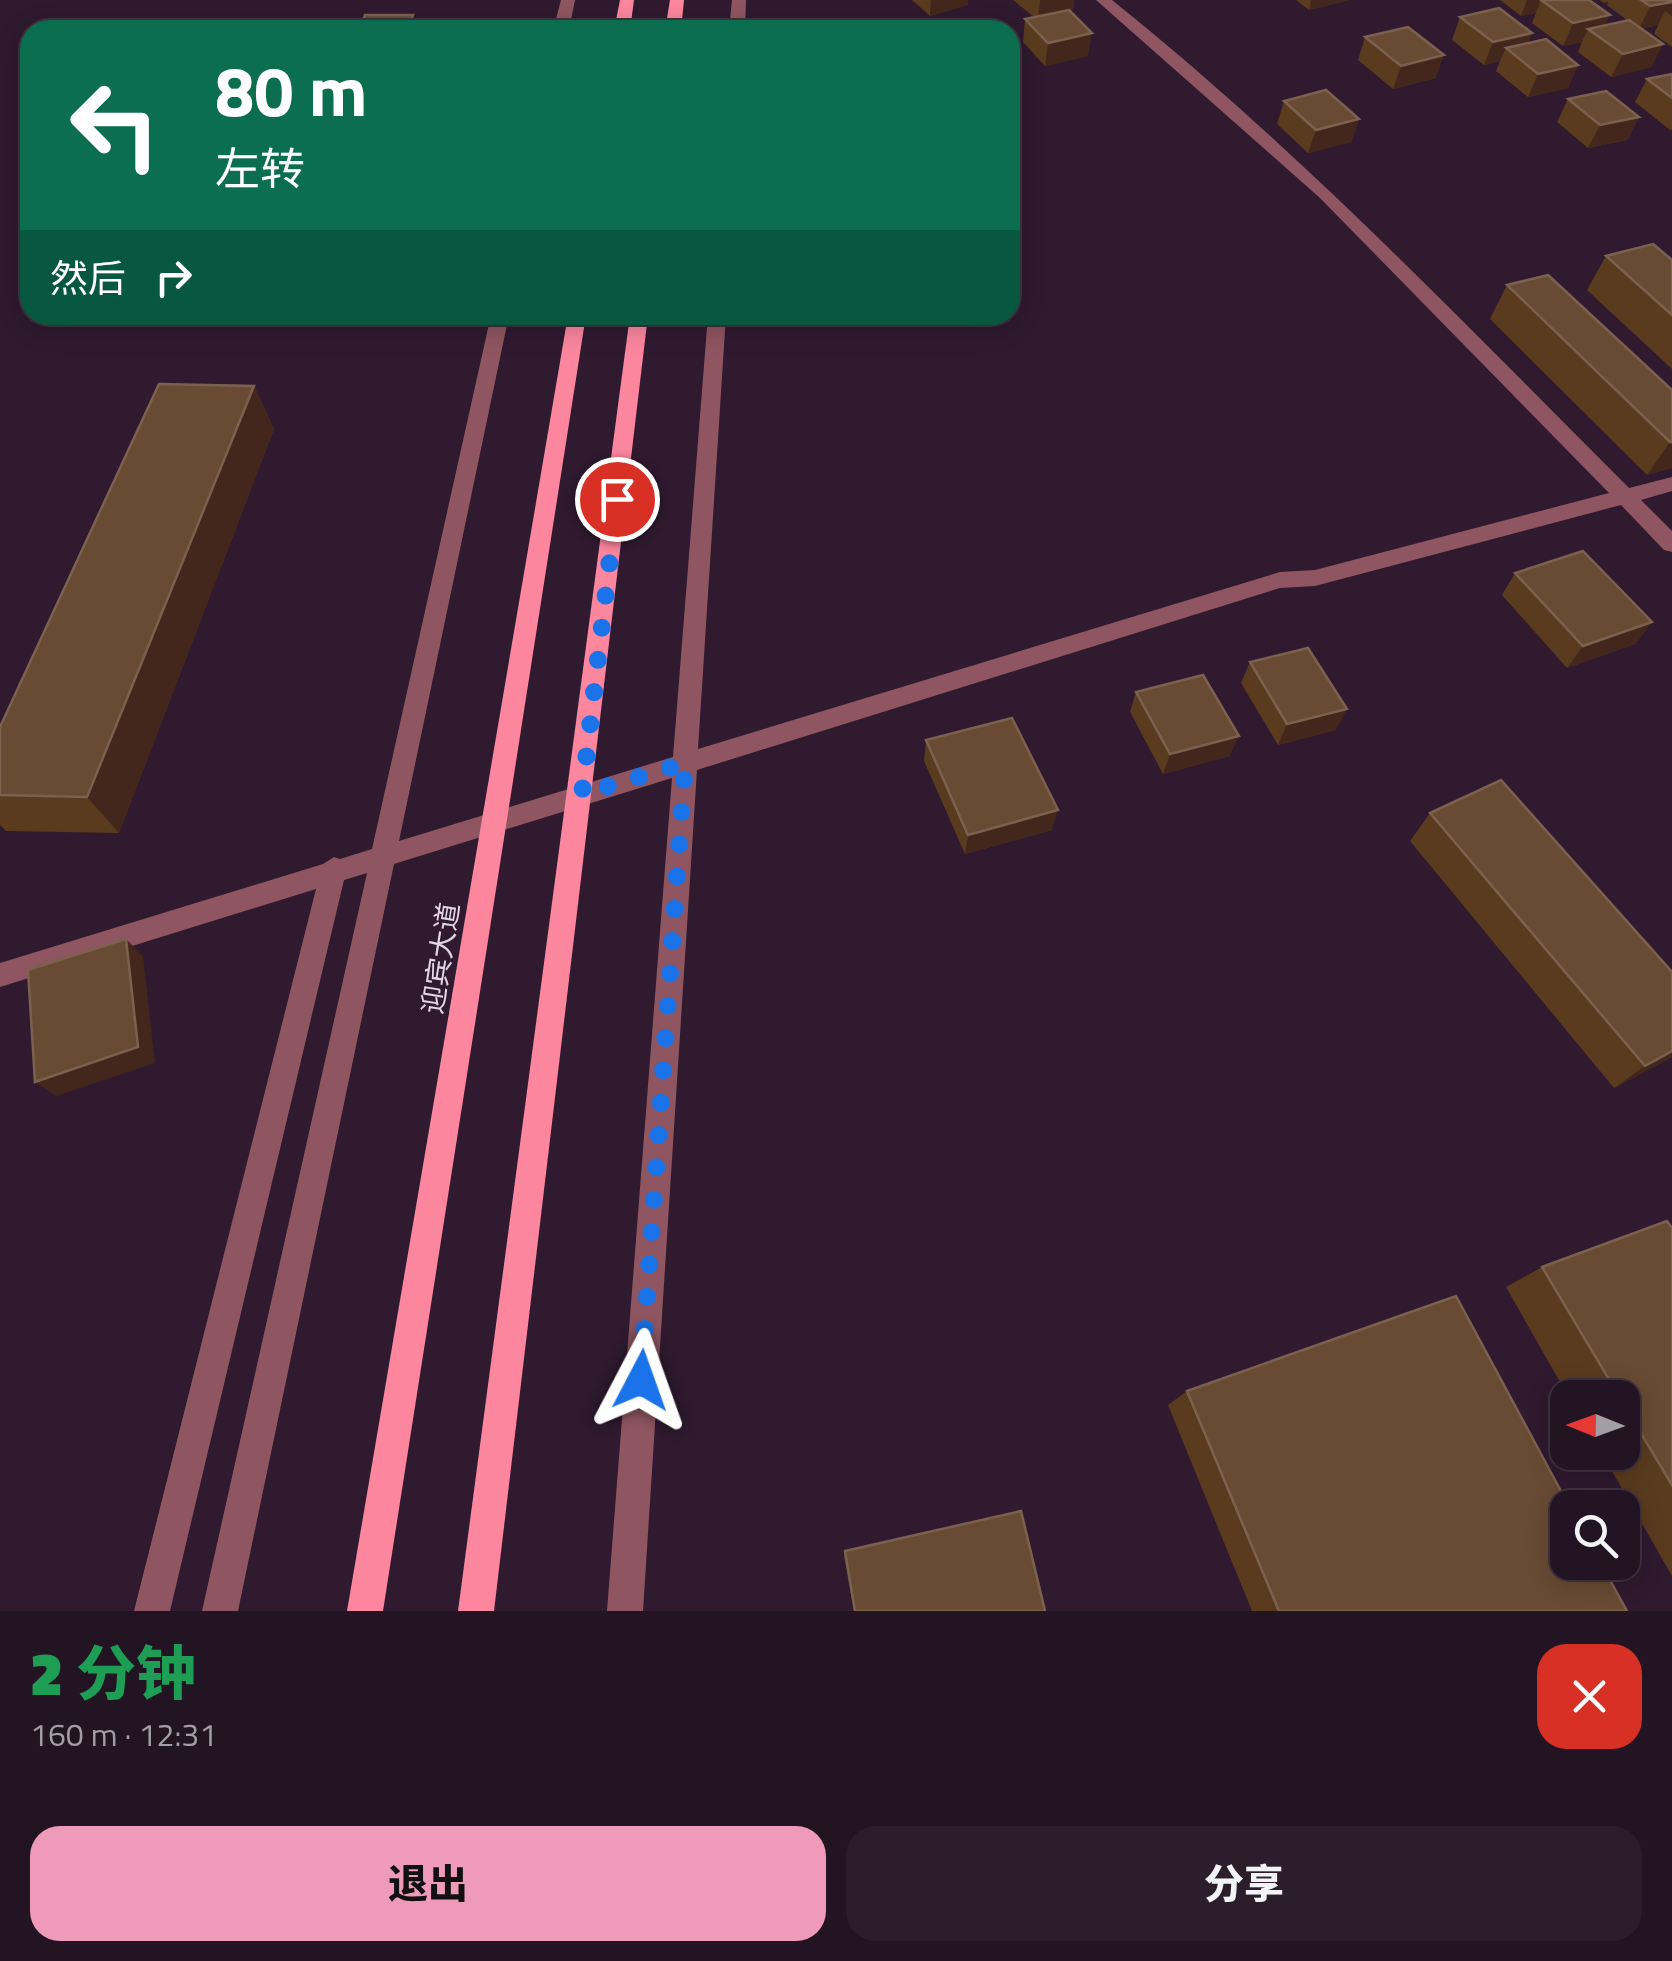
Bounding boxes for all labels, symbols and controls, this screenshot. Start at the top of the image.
text: 80 m [215,37,368,143]
icon: left [50,60,180,190]
text: 左转 [215,134,305,202]
text: 然后 [50,249,126,307]
icon: right [146,250,201,305]
pin [575,457,660,542]
icon: arrive [590,472,645,527]
street label: 迎宾大道 [410,899,470,1017]
position arrow [589,1328,693,1432]
north arrow [1550,1380,1640,1470]
map controls [1550,1380,1640,1580]
button: search [1550,1490,1640,1580]
text: 2 分钟 [30,1627,196,1718]
button: close [1537,1644,1642,1749]
text: 160 m · 12:31 [30,1710,217,1758]
button: 退出 [30,1826,826,1941]
button: 分享 [846,1826,1642,1941]

